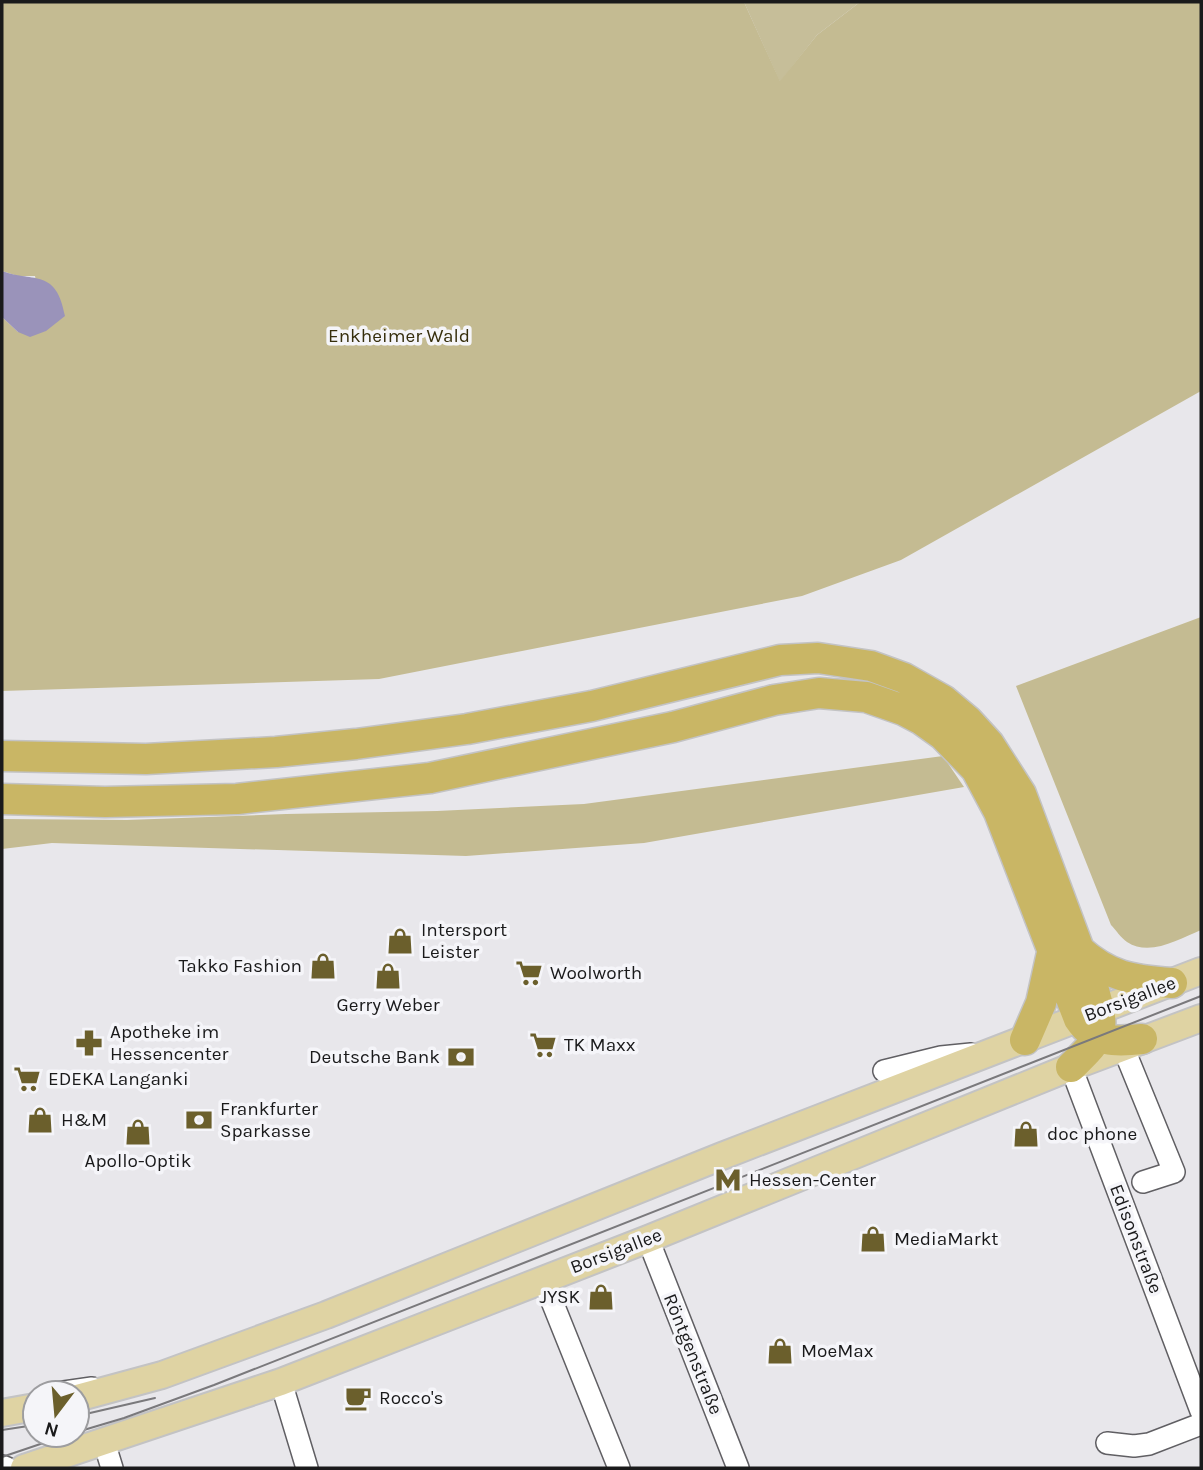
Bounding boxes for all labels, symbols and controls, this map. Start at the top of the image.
park label: Enkheimer Wald [328,325,470,347]
place label: Intersport Leister [421,919,507,963]
shop icon: Intersport Leister [385,926,415,956]
shop icon: Takko Fashion [308,951,338,981]
place label: Takko Fashion [178,955,302,977]
supermarket icon: Woolworth [514,958,544,988]
shop icon: Gerry Weber [373,961,403,991]
place label: Woolworth [550,962,642,984]
street label: Borsigallee [1081,972,1179,1026]
place label: Gerry Weber [336,994,440,1016]
place label: Apotheke im Hessencenter [110,1021,229,1065]
pharmacy icon: Apotheke im Hessencenter [74,1028,104,1058]
supermarket icon: TK Maxx [528,1030,558,1060]
place label: TK Maxx [564,1034,636,1056]
bank icon: Deutsche Bank [446,1042,476,1072]
place label: Deutsche Bank [309,1046,440,1068]
supermarket icon: EDEKA Langanki [12,1064,42,1094]
place label: EDEKA Langanki [48,1068,189,1090]
place label: Frankfurter Sparkasse [220,1098,318,1142]
shop icon: H&M [25,1105,55,1135]
bank icon: Frankfurter Sparkasse [184,1105,214,1135]
place label: H&M [61,1109,107,1131]
shop icon: Apollo-Optik [123,1117,153,1147]
shop icon: doc phone [1011,1119,1041,1149]
place label: doc phone [1047,1123,1137,1145]
place label: Apollo-Optik [85,1150,192,1172]
metro station icon: Hessen-Center [713,1165,743,1195]
place label: Hessen-Center [749,1169,876,1191]
street label: Edisonstraße [1105,1181,1167,1297]
street label: Borsigallee [567,1224,665,1278]
shop icon: MediaMarkt [858,1224,888,1254]
place label: MediaMarkt [894,1228,999,1250]
shop icon: JYSK [586,1282,616,1312]
place label: JYSK [539,1286,580,1308]
street label: Röntgenstraße [659,1290,727,1418]
shop icon: MoeMax [765,1336,795,1366]
place label: MoeMax [801,1340,874,1362]
north arrow [21,1379,91,1449]
cafe icon: Rocco's [343,1383,373,1413]
place label: Rocco's [379,1387,444,1409]
text: N [42,1417,61,1442]

